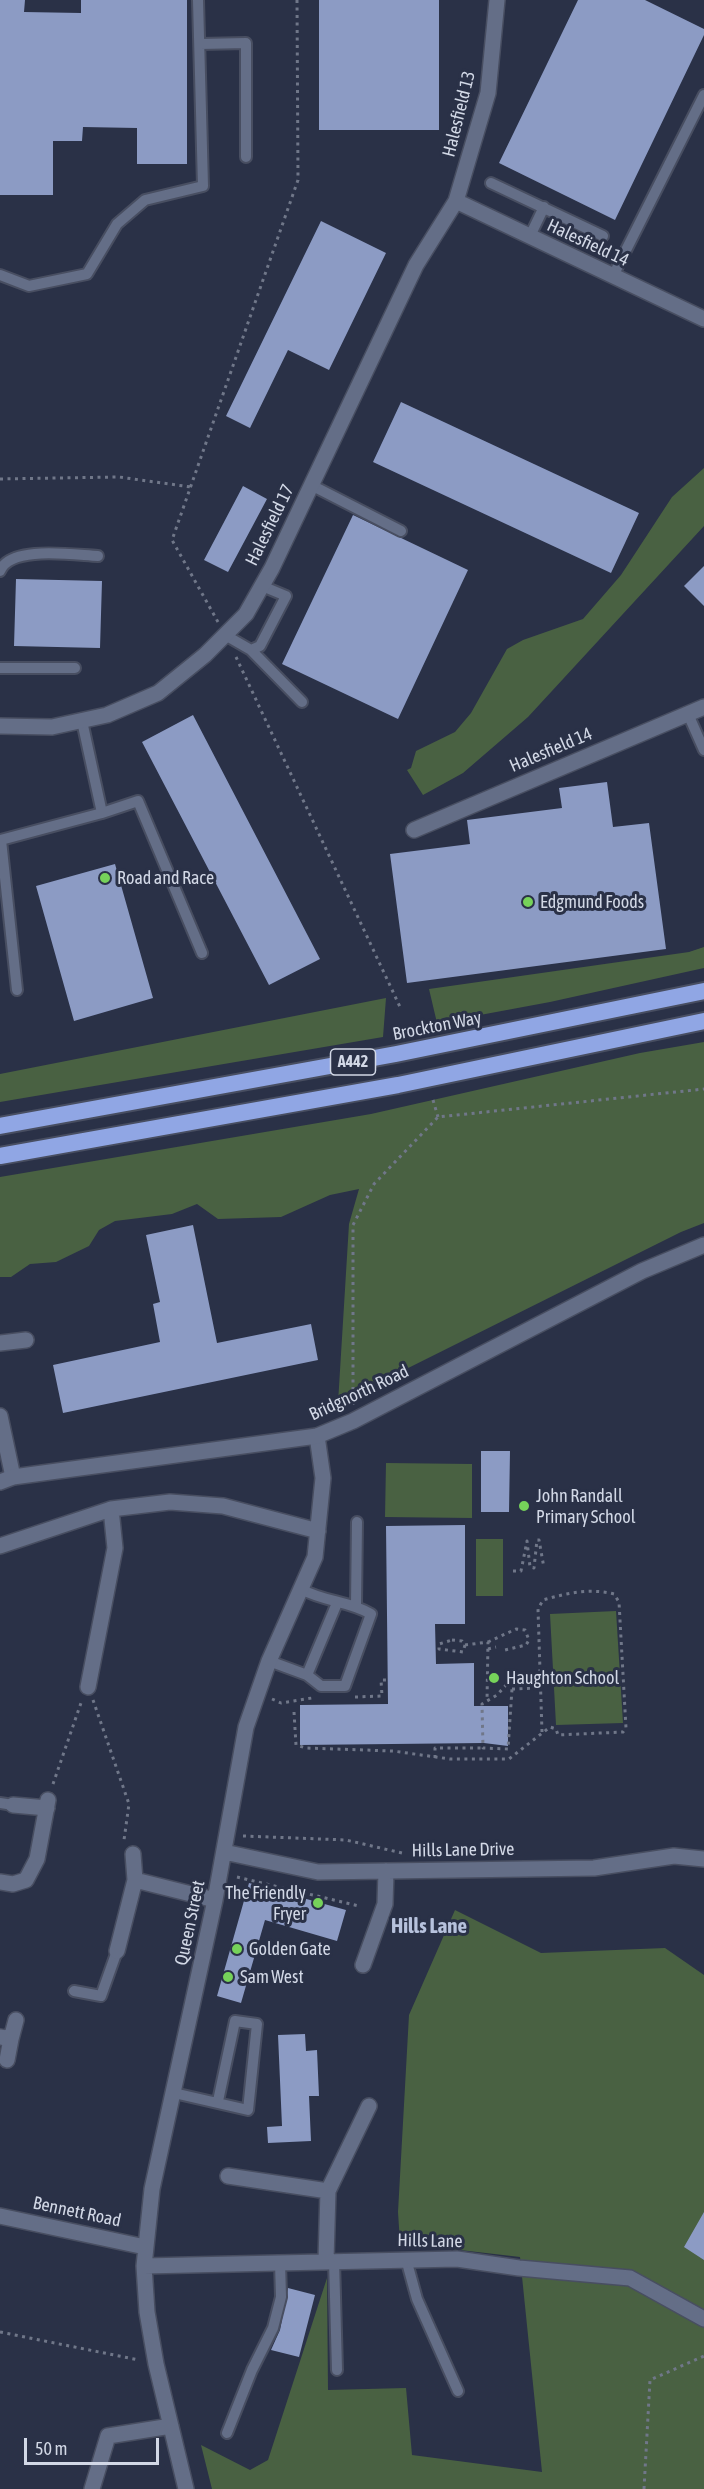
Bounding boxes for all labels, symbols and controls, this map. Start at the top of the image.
street label: Halesfield 13 [438,69,480,159]
street label: Halesfield 14 [544,215,632,271]
street label: Halesfield 17 [241,481,299,569]
street label: Halesfield 14 [506,723,596,777]
place label: Road and Race [117,867,214,889]
marker: Road and Race [98,871,112,885]
place label: Edgmund Foods [540,891,644,913]
marker: Edgmund Foods [521,895,535,909]
street label: Brockton Way [391,1007,483,1045]
road number: A442 [330,1049,376,1075]
street label: Bridgnorth Road [306,1361,412,1425]
place label: John Randall Primary School [536,1485,635,1528]
marker: John Randall Primary School [517,1499,531,1513]
place label: Haughton School [506,1667,619,1689]
marker: Haughton School [487,1671,501,1685]
street label: Hills Lane Drive [412,1838,514,1862]
street label: Queen Street [170,1879,210,1967]
place label: The Friendly Fryer [225,1882,306,1924]
marker: The Friendly Fryer [311,1896,325,1910]
district label: Hills Lane [391,1913,467,1939]
place label: Golden Gate [249,1938,331,1960]
marker: Golden Gate [230,1942,244,1956]
place label: Sam West [240,1966,304,1988]
marker: Sam West [221,1970,235,1984]
street label: Bennett Road [31,2192,123,2232]
street label: Hills Lane [397,2230,463,2252]
scale bar [27,2426,162,2464]
text: 50 m [35,2438,67,2459]

